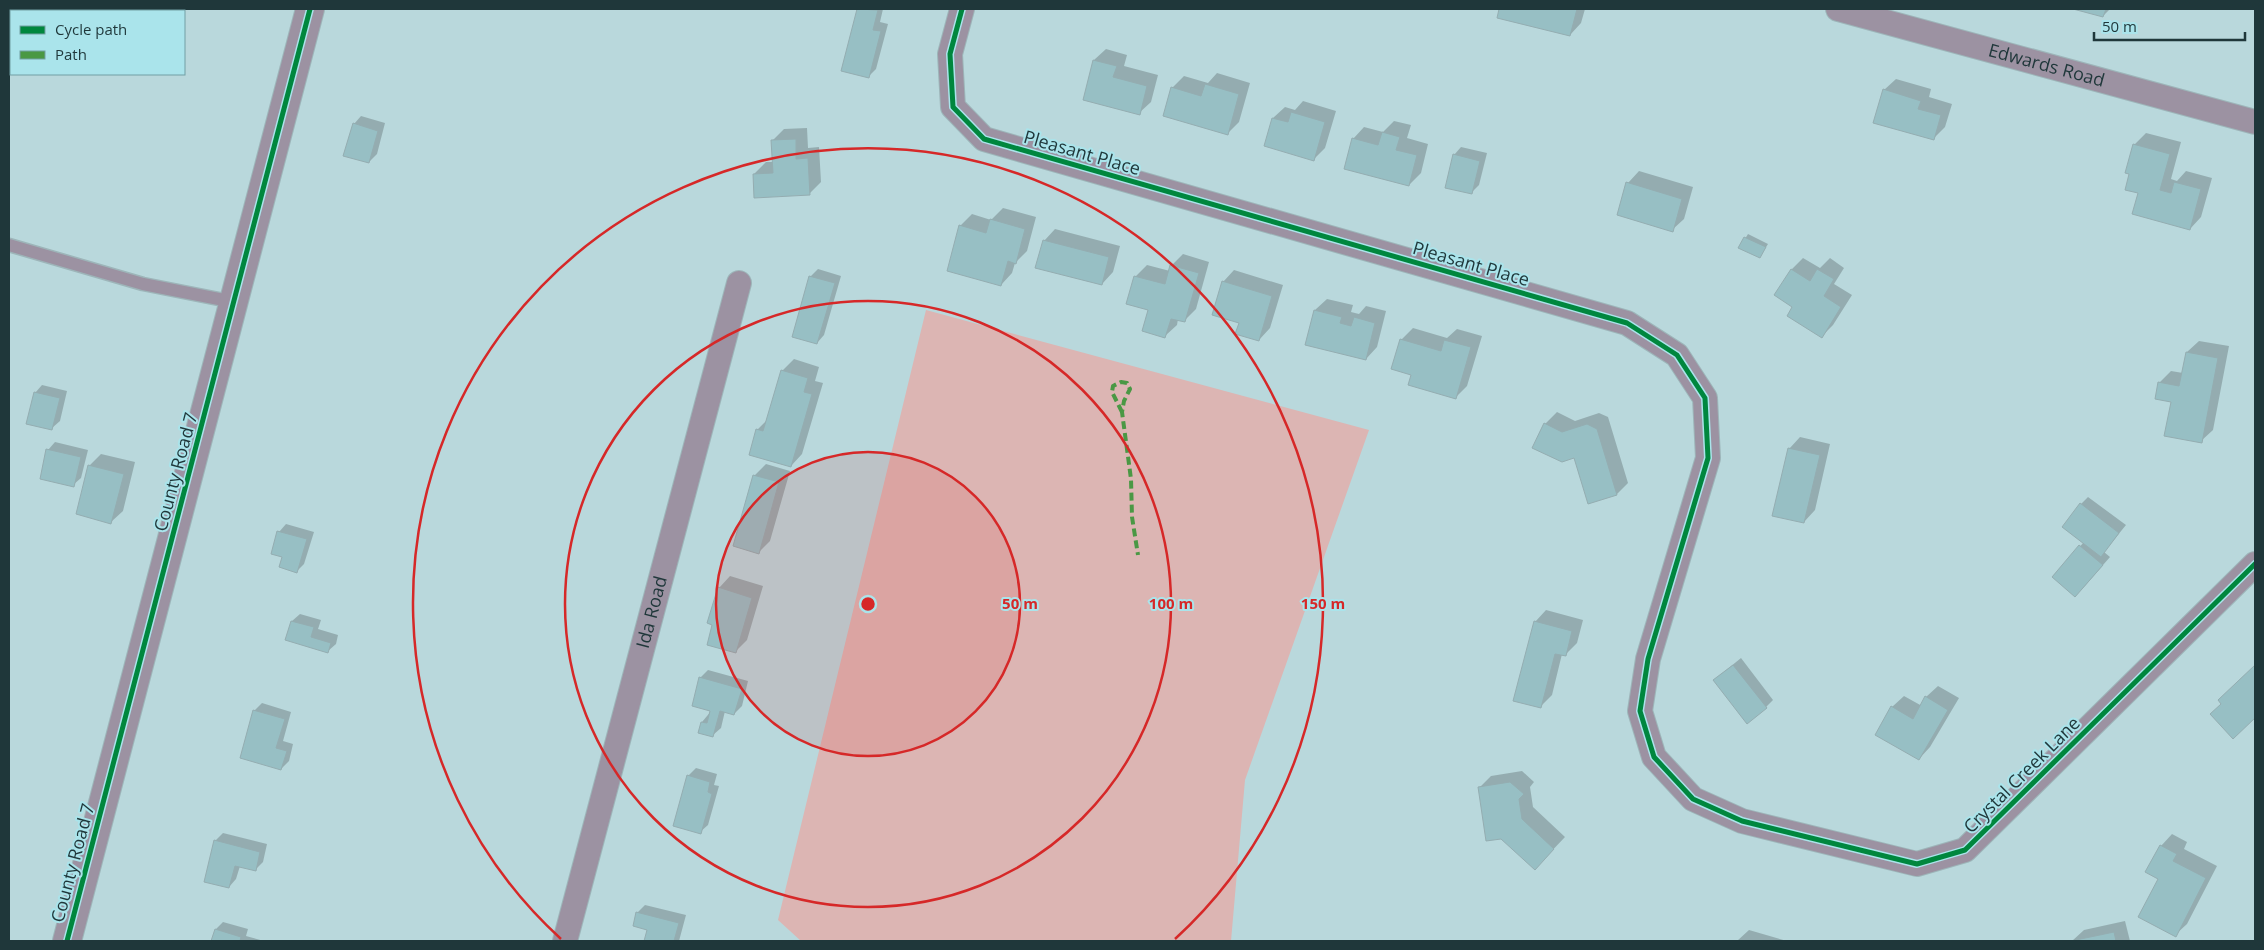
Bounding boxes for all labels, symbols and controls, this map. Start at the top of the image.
legend [10,10,185,75]
scale bar [2094,10,2245,42]
text: 50 m [2102,16,2137,36]
text: Cycle path [55,19,127,39]
street label: Edwards Road [1986,37,2108,92]
text: Path [55,44,87,64]
street label: Pleasant Place [1021,124,1143,180]
street label: Pleasant Place [1410,235,1532,291]
street label: County Road 7 [148,410,202,534]
street label: Ida Road [630,573,672,651]
text: 50 m [1002,593,1038,613]
text: 100 m [1149,593,1193,613]
text: 150 m [1301,593,1345,613]
centre of rings [859,595,877,613]
street label: Crystal Creek Lane [1958,711,2085,838]
street label: County Road 7 [45,801,99,925]

